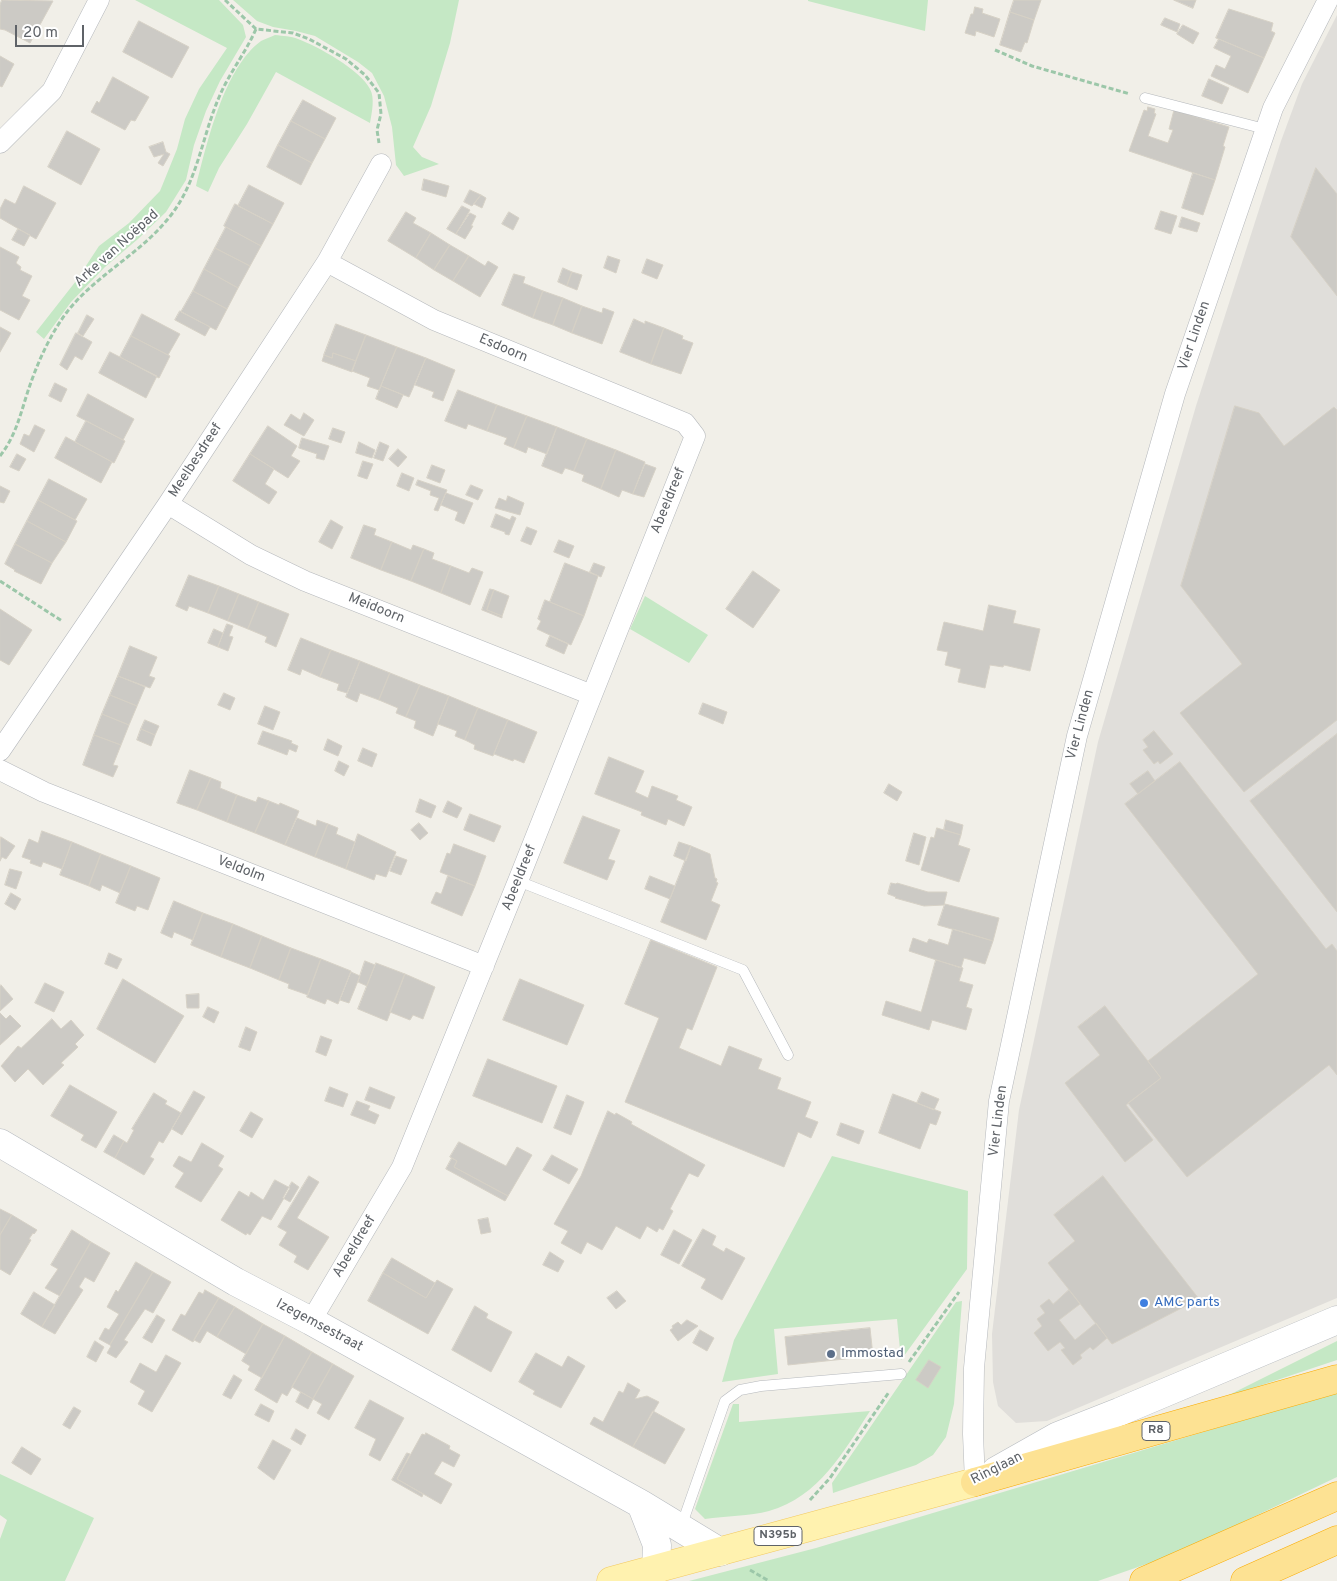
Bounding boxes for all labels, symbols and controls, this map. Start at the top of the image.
scale bar [18,15,86,47]
text: 20 m [23,24,58,43]
street label: Arke van Noëpad [71,207,163,291]
street label: Vier Linden [1175,299,1215,373]
street label: Esdoorn [476,331,530,367]
street label: Meelbesdreef [166,421,226,501]
street label: Abeeldreef [648,466,690,536]
street label: Meidoorn [345,590,407,628]
street label: Vier Linden [1064,688,1098,762]
street label: Abeeldreef [499,843,541,913]
street label: Veldolm [215,853,267,887]
street label: Vier Linden [986,1084,1012,1158]
street label: Abeeldreef [330,1213,380,1281]
place label: AMC parts [1154,1295,1220,1311]
street label: Izegemsestraat [273,1296,365,1356]
marker: AMC parts [1138,1297,1150,1309]
place label: Immostad [841,1346,904,1362]
marker: Immostad [825,1348,837,1360]
road number: R8 [1142,1422,1170,1440]
street label: Ringlaan [969,1449,1025,1489]
road number: N395b [754,1526,802,1545]

